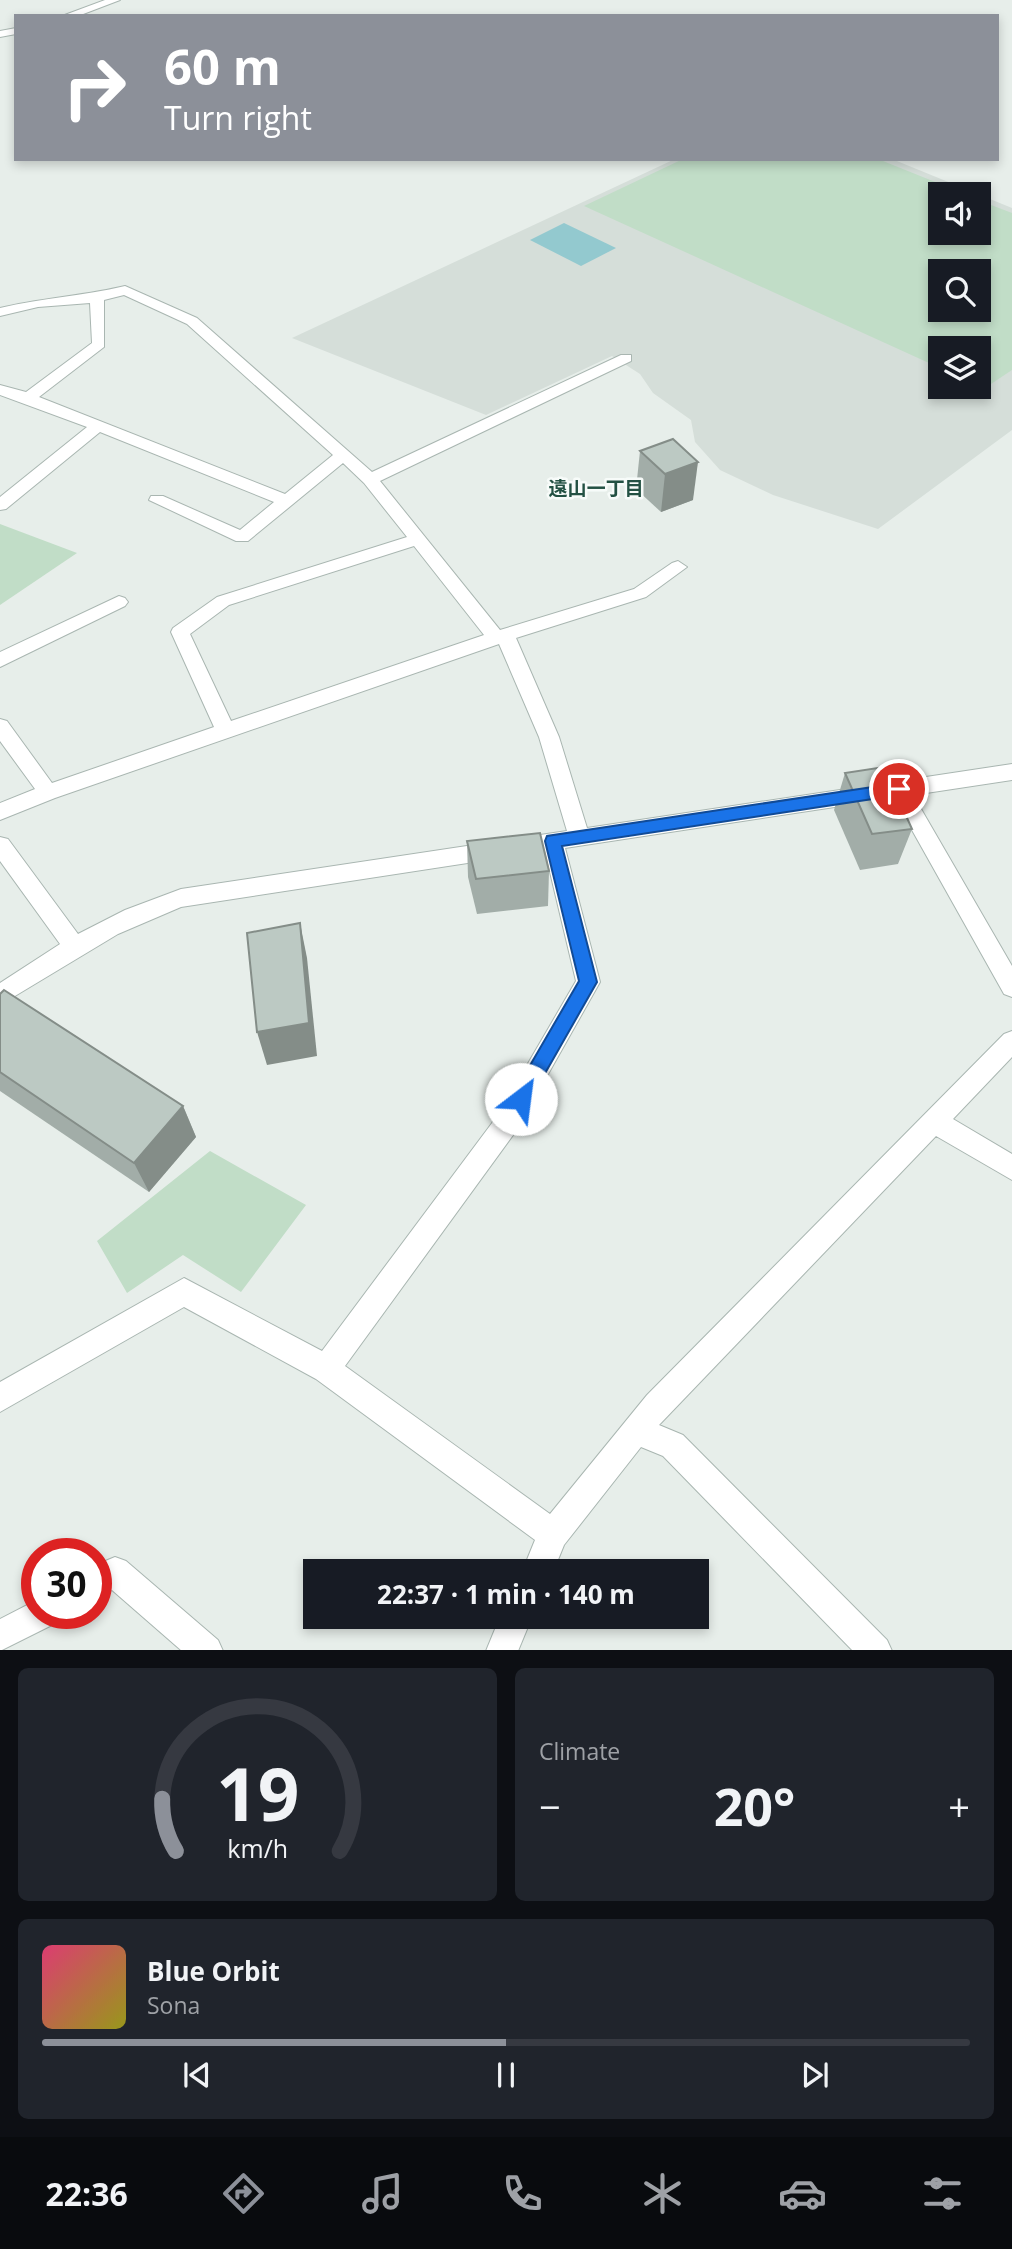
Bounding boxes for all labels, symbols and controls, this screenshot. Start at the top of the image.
text: 60 m [164,33,281,99]
icon: right [49,42,140,133]
text: Turn right [164,96,312,139]
map controls [928,182,991,399]
button: sound [928,182,991,245]
button: search [928,259,991,322]
button: layers [928,336,991,399]
district label: 遠山一丁目 [548,475,644,501]
pin [869,759,929,819]
icon: arrive [880,770,918,808]
position arrow [484,1062,558,1136]
speed limit sign: 30 [21,1538,112,1629]
text: 22:37 · 1 min · 140 m [377,1576,635,1612]
text: Climate [539,1735,620,1767]
text: 19 [216,1743,299,1842]
text: 20° [714,1770,795,1841]
text: − [539,1780,561,1832]
text: + [948,1780,970,1832]
text: km/h [227,1830,288,1864]
text: Blue Orbit [147,1953,280,1989]
text: Sona [147,1989,200,2021]
icon: previous [178,2056,216,2094]
icon: pause [487,2056,525,2094]
icon: next [796,2056,834,2094]
icon: directions [219,2169,268,2218]
icon: music [358,2169,407,2218]
icon: phone [498,2169,547,2218]
icon: climate [638,2169,687,2218]
icon: car [778,2169,827,2218]
icon: filters [918,2169,967,2218]
text: 22:36 [45,2172,128,2215]

